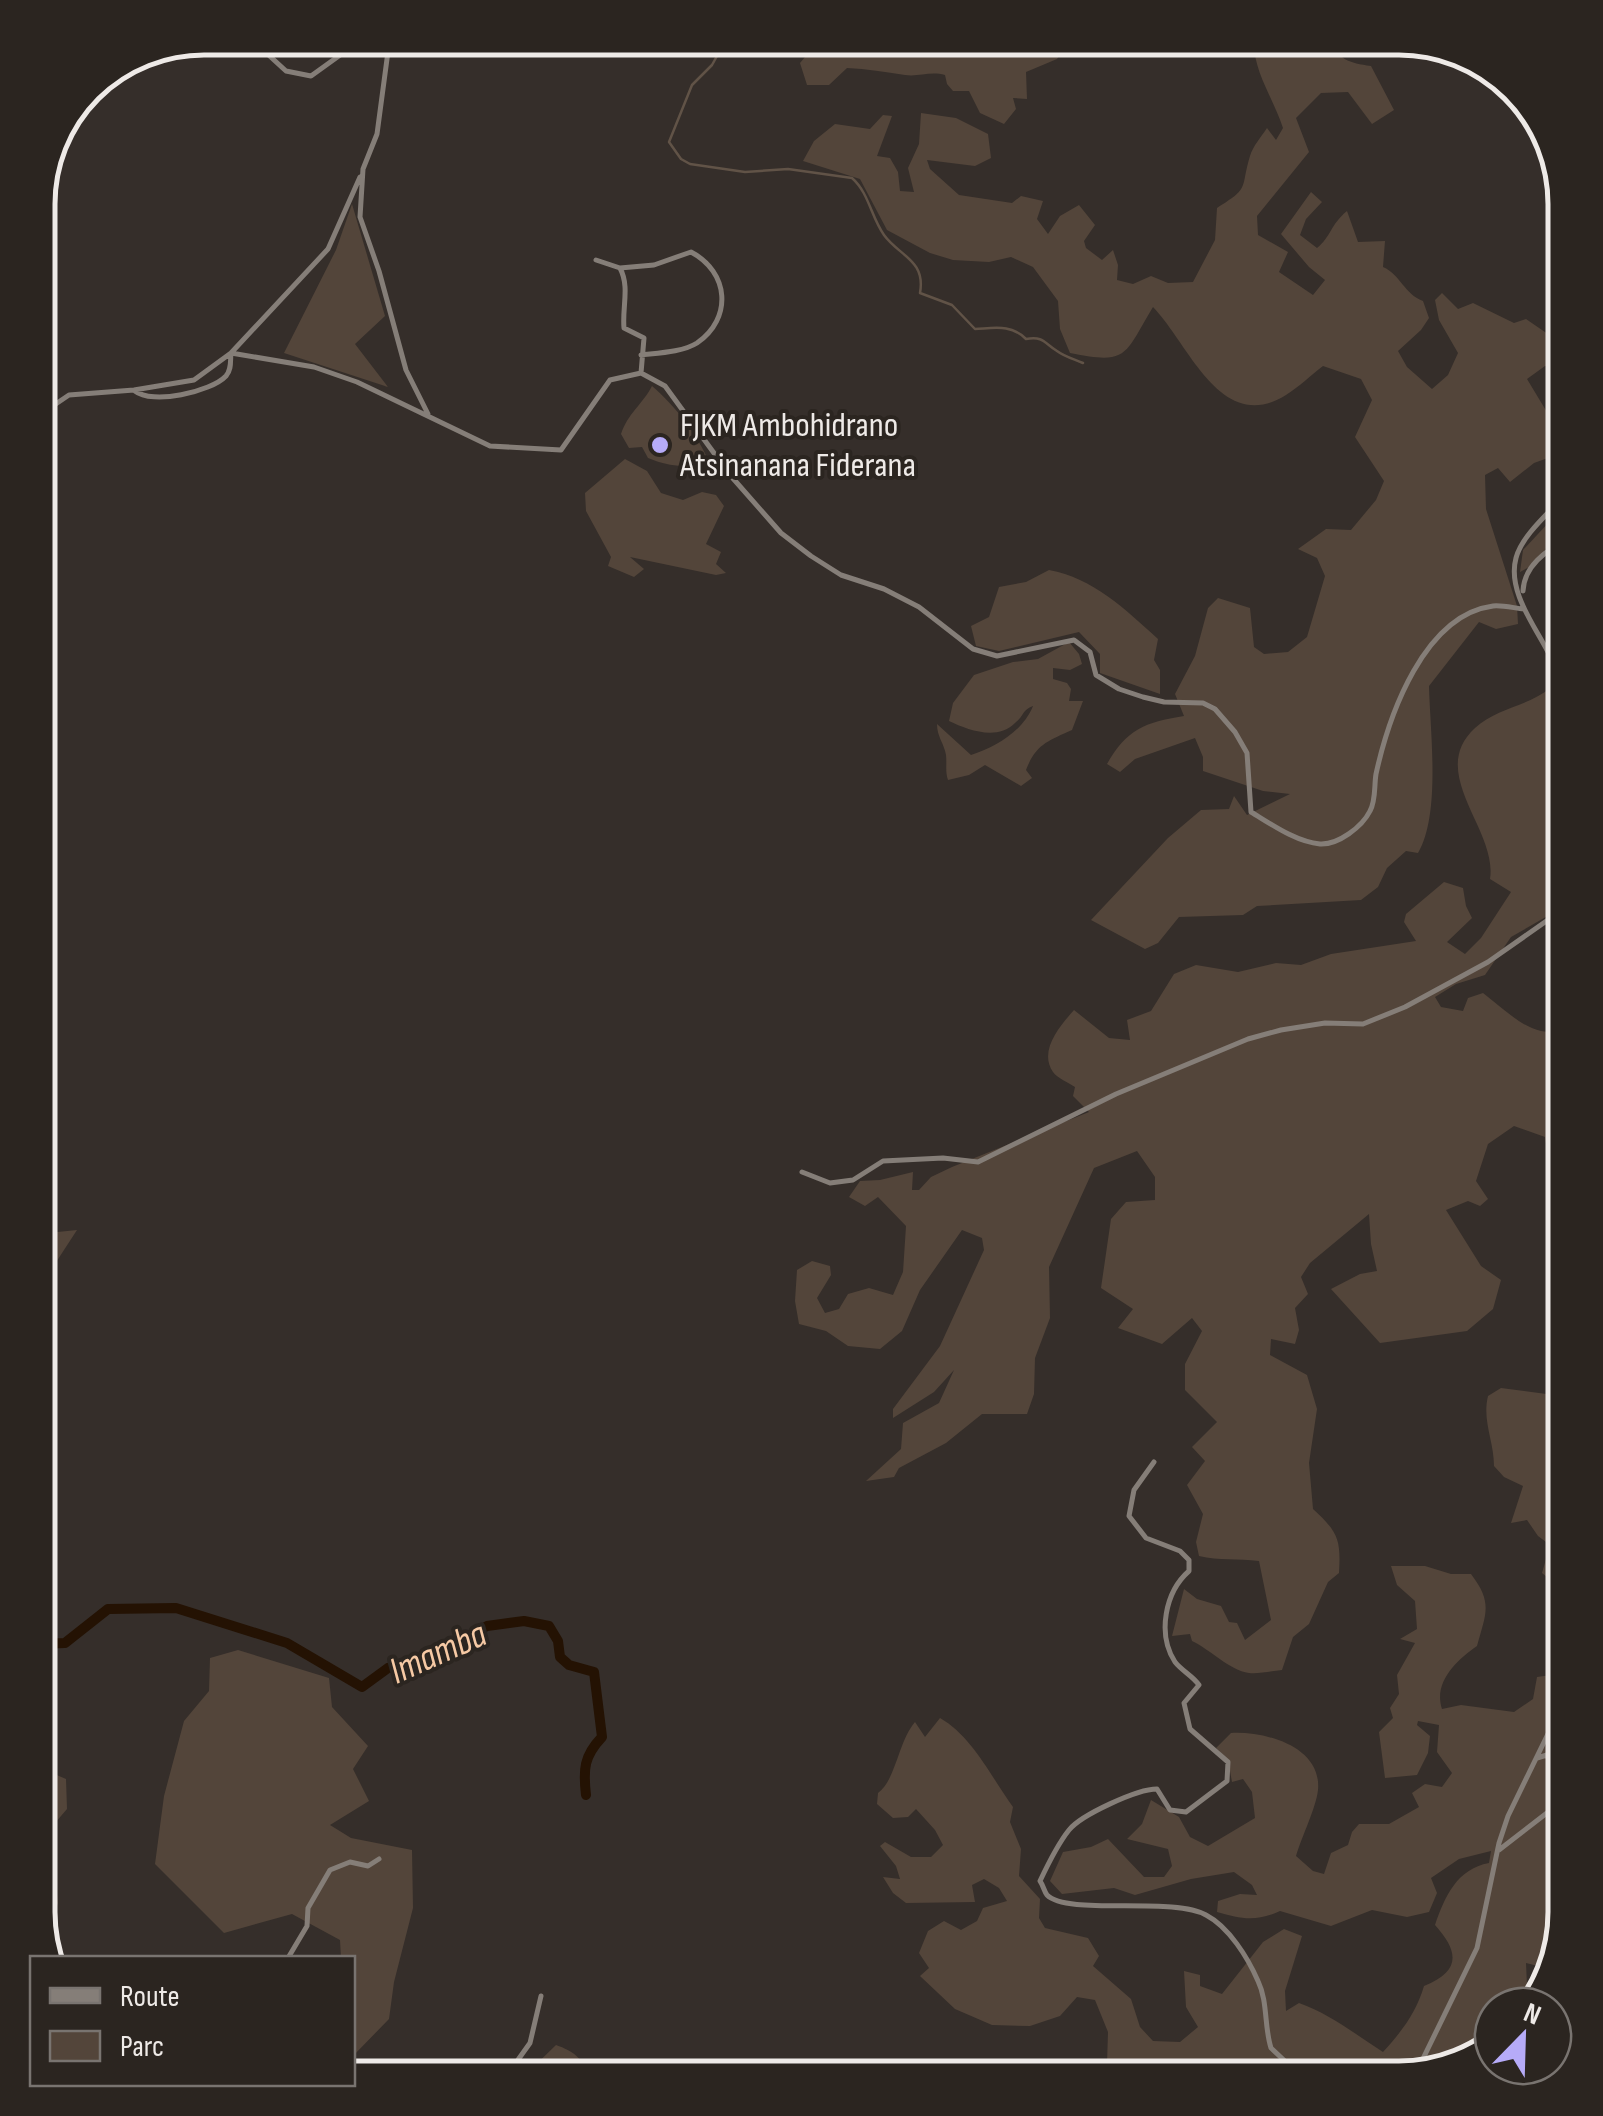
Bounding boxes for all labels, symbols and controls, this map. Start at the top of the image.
place label: FJKM Ambohidrano Atsinanana Fiderana [679,404,916,487]
marker: FJKM Ambohidrano Atsinanana Fiderana [649,434,671,456]
water label: Imamba [382,1612,494,1694]
legend [30,1956,355,2086]
text: Route [120,1979,179,2015]
north arrow [1473,1986,1573,2086]
text: N [1519,1996,1546,2032]
text: Parc [120,2029,164,2065]

